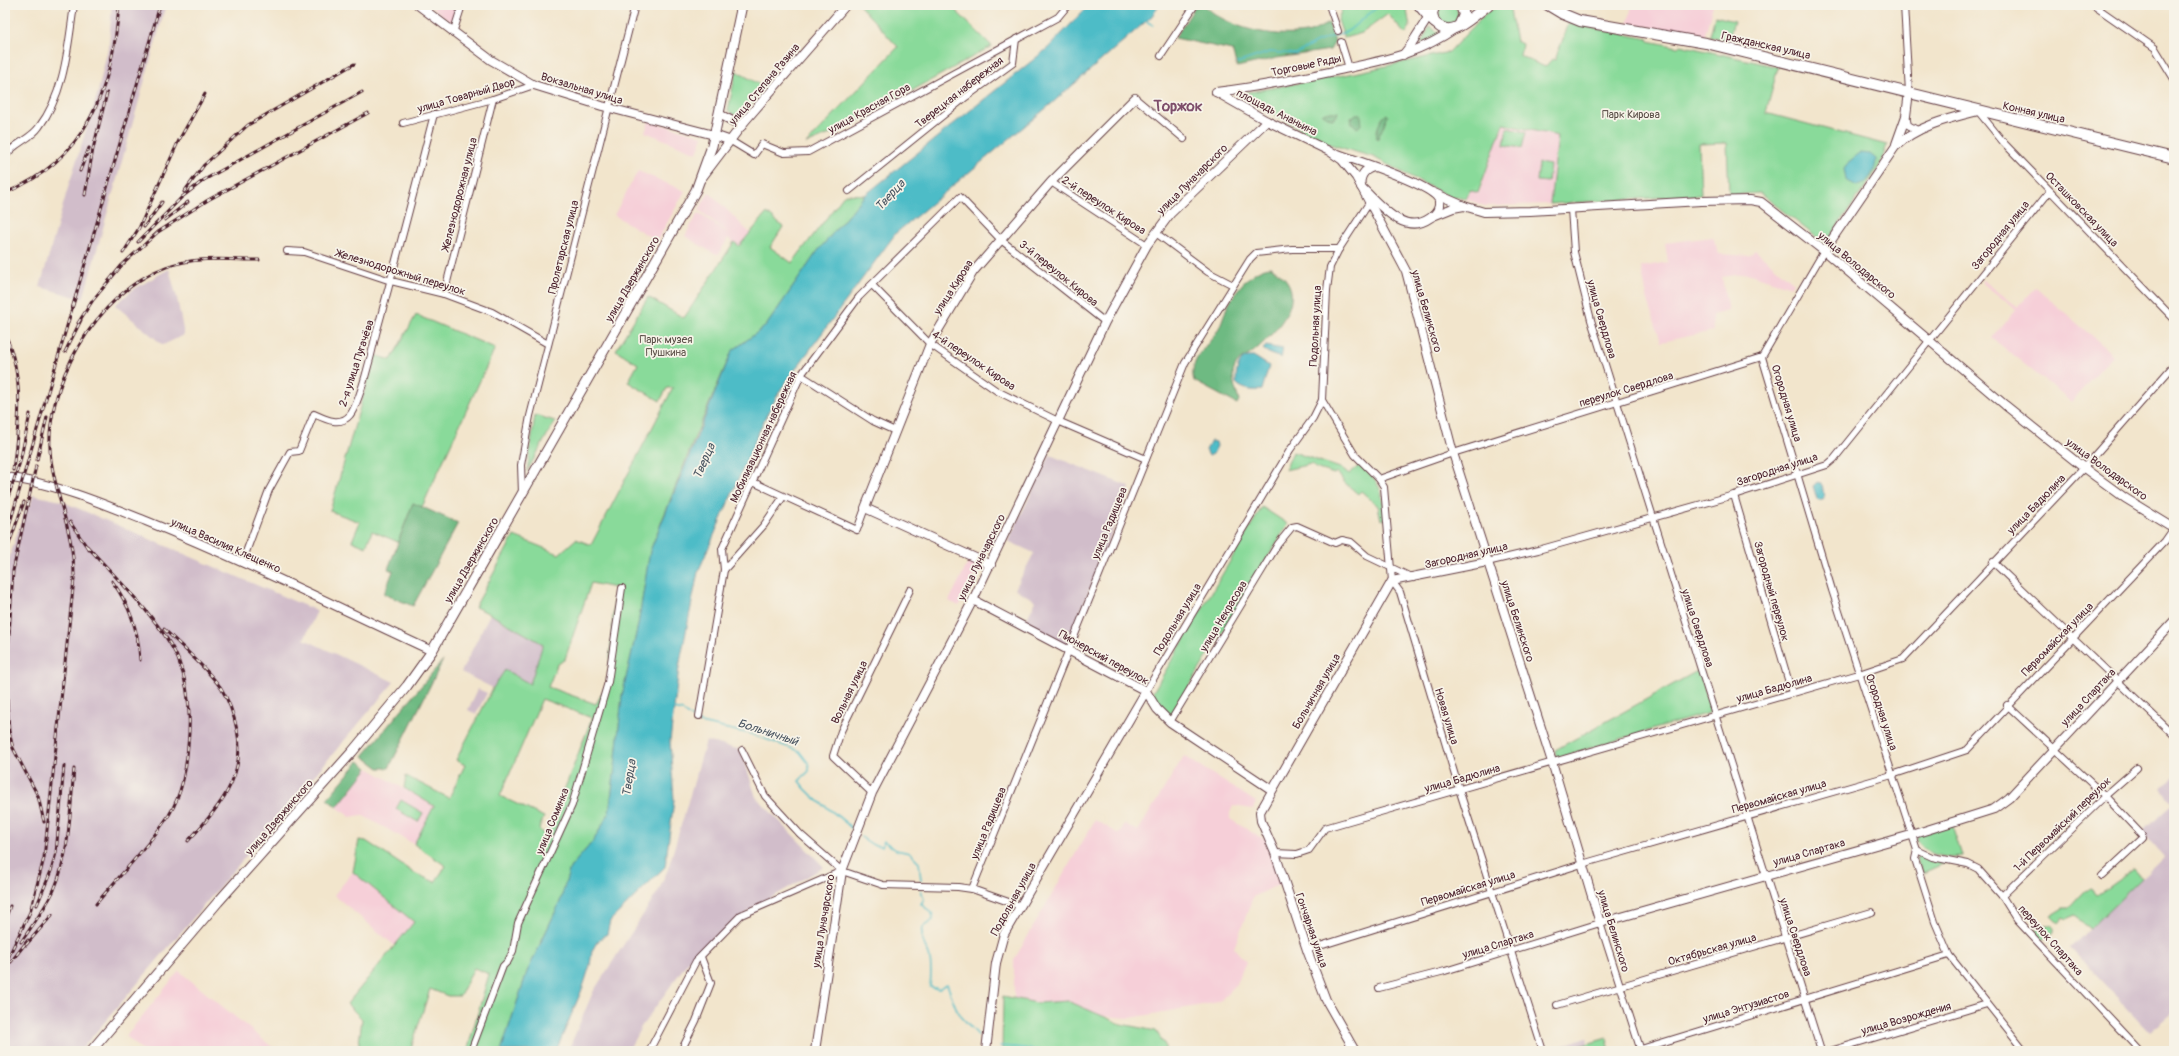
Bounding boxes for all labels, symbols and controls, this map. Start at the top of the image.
street label: Гражданская улица [1720,29,1812,62]
street label: улица Степана Разина [726,41,802,129]
street label: Торговые Ряды [1270,52,1342,79]
street label: Тверецкая набережная [913,54,1006,131]
street label: Вокзальная улица [539,70,624,107]
street label: улица Товарный Двор [415,75,516,116]
street label: улица Красная Гора [825,81,912,137]
street label: площадь Ананьина [1234,86,1319,138]
district label: Торжок [1153,97,1203,116]
street label: Конная улица [2002,99,2066,126]
park label: Парк Кирова [1602,108,1660,121]
street label: Железнодорожная улица [439,136,480,254]
street label: улица Луначарского [1154,141,1230,218]
street label: Осташковская улица [2043,169,2121,250]
street label: 2-й переулок Кирова [1059,173,1148,237]
water label: Тверца [872,176,910,214]
street label: Загородная улица [1969,198,2032,272]
street label: Пролетарская улица [546,199,581,295]
street label: улица Володарского [1814,228,1898,302]
street label: улица Дзержинского [602,234,662,325]
street label: 3-й переулок Кирова [1017,238,1101,309]
street label: Железнодорожный переулок [333,246,467,298]
street label: улица Кирова [930,257,976,318]
street label: улица Белинского [1408,268,1444,354]
street label: улица Свердлова [1584,277,1619,360]
street label: Подольная улица [1307,285,1324,367]
street label: 2-я улица Пугачёва [336,318,377,408]
street label: 4-й переулок Кирова [930,328,1018,393]
park label: Парк музея Пушкина [640,333,692,359]
street label: Огородная улица [1769,363,1804,443]
street label: переулок Свердлова [1578,369,1675,410]
street label: Мобилизационная набережная [727,370,800,505]
street label: улица Володарского [2063,435,2150,503]
water label: Тверца [690,440,719,481]
street label: Загородная улица [1735,450,1819,489]
street label: улица Бадюлина [2004,472,2068,538]
street label: улица Радищева [1089,485,1130,562]
street label: улица Луначарского [954,512,1008,603]
street label: улица Василия Клещенко [168,515,283,576]
street label: улица Дзержинского [441,515,501,606]
street label: Загородная улица [1423,540,1509,571]
street label: Загородный переулок [1751,540,1792,643]
street label: улица Белинского [1498,578,1537,664]
street label: улица Некрасова [1197,579,1250,655]
street label: Подольная улица [1151,581,1204,658]
street label: улица Свердлова [1678,586,1716,669]
street label: Первомайская улица [2019,600,2096,679]
street label: Пионерский переулок [1056,627,1151,688]
street label: Больничная улица [1290,651,1343,731]
street label: Вольная улица [829,659,870,726]
street label: улица Спартака [2058,666,2118,730]
street label: улица Бадюлина [1734,671,1813,706]
street label: Огородная улица [1863,672,1900,752]
street label: Новая улица [1432,686,1461,746]
water label: Больничный [736,716,801,750]
water label: Тверца [619,757,640,798]
street label: улица Бадюлина [1422,761,1501,796]
street label: 1-й Первомайский переулок [2011,774,2114,874]
street label: улица Дзержинского [242,777,316,859]
street label: Первомайская улица [1730,777,1828,816]
street label: улица Радищева [968,785,1009,862]
street label: улица Соминка [533,786,572,857]
street label: улица Спартака [1771,836,1846,869]
street label: Подольная улица [988,860,1039,938]
street label: Первомайская улица [1420,868,1517,909]
street label: улица Луначарского [810,873,837,970]
street label: улица Белинского [1595,888,1632,974]
street label: Гончарная улица [1293,891,1330,969]
street label: улица Свердлова [1776,895,1814,978]
street label: переулок Спартака [2016,902,2086,978]
street label: улица Спартака [1460,927,1535,962]
street label: Октябрьская улица [1666,931,1758,968]
street label: улица Энтузиастов [1700,987,1791,1026]
street label: улица Возрождения [1859,999,1953,1038]

